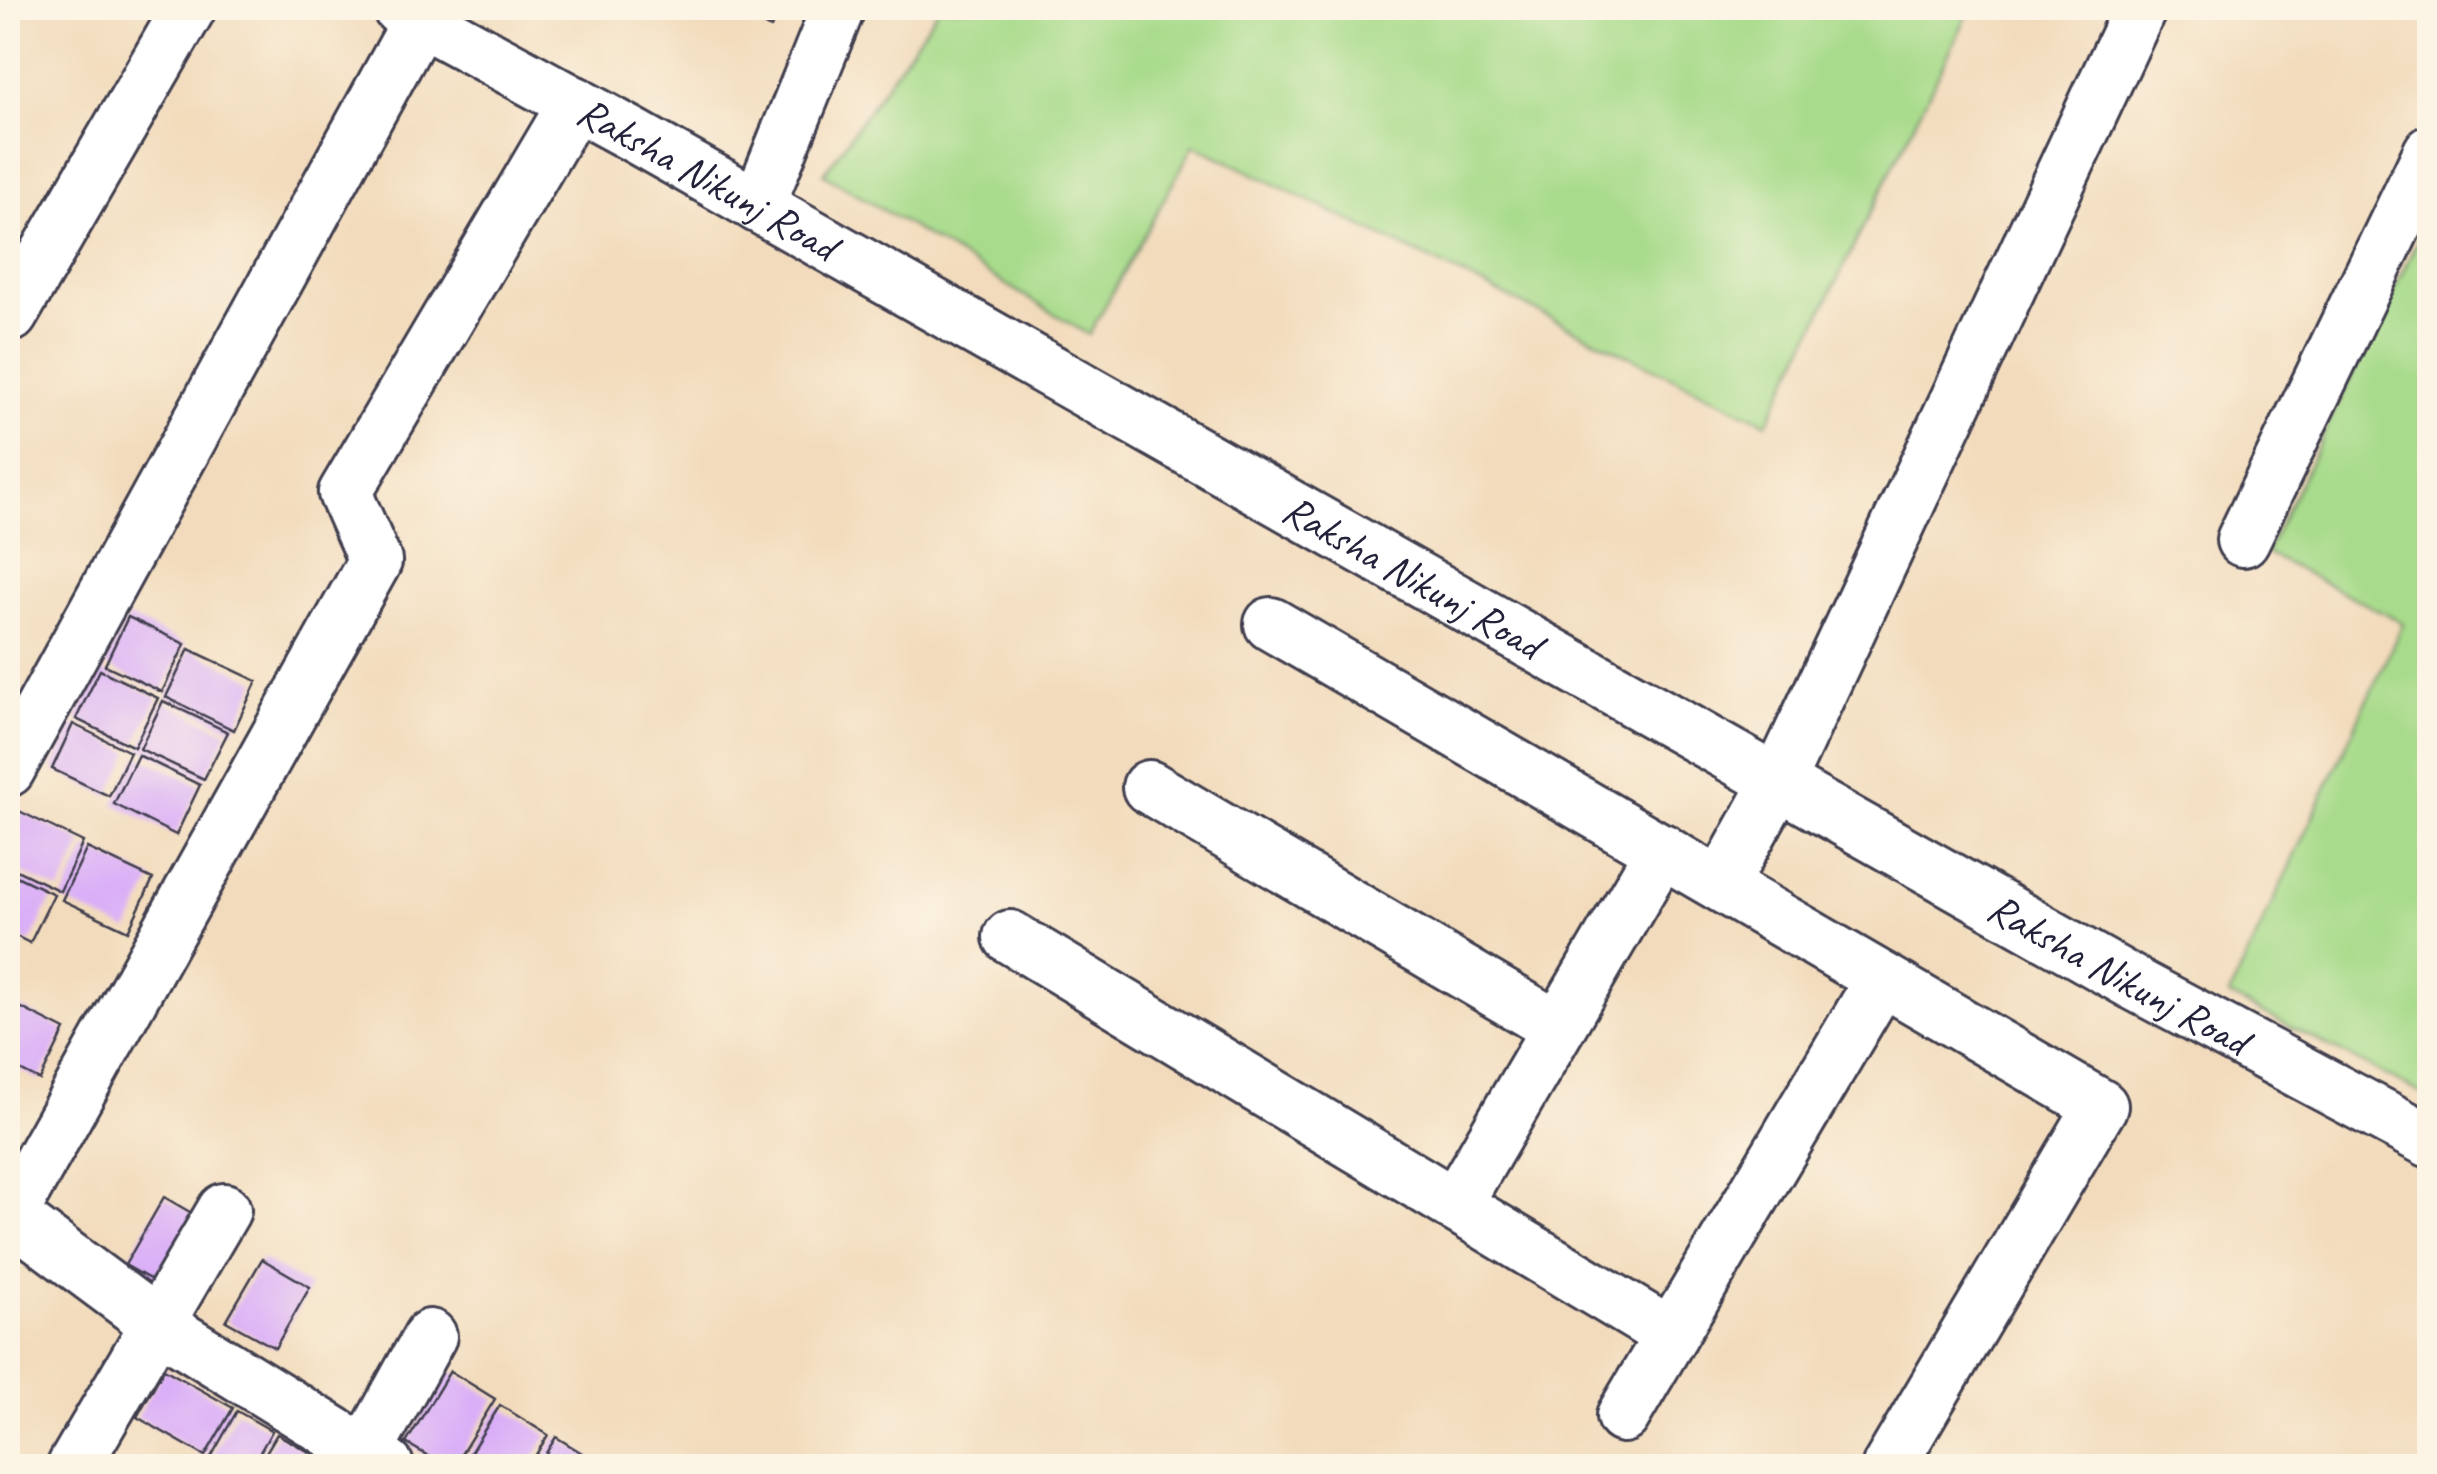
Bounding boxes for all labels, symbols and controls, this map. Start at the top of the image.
street label: Raksha Nikunj Road [568,85,851,276]
street label: Raksha Nikunj Road [1273,483,1557,674]
street label: Raksha Nikunj Road [1978,881,2263,1070]

